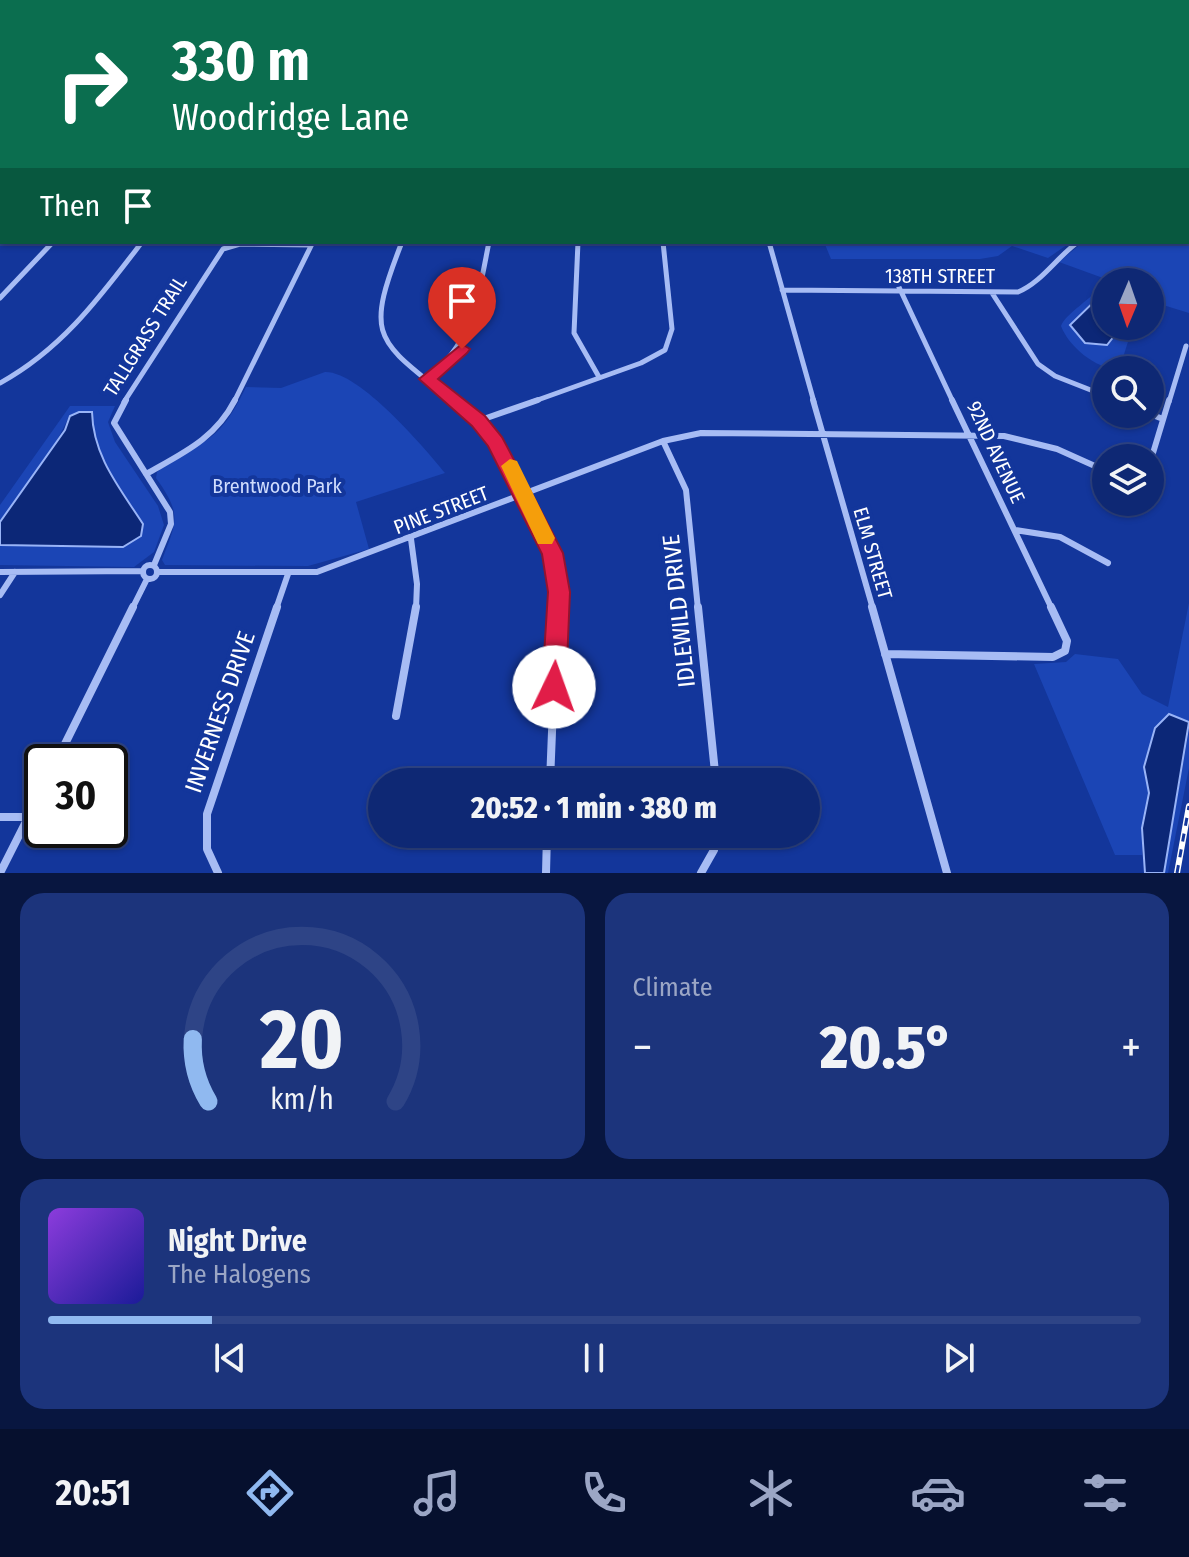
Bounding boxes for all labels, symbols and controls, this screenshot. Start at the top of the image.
text: 330 m [172,28,310,95]
icon: right [40,32,144,136]
text: Woodridge Lane [172,96,409,140]
icon: arrive [116,184,160,228]
text: Then [40,188,100,224]
street label: 138TH STREET [885,264,996,288]
pin [428,267,496,349]
north arrow [1092,268,1164,340]
map controls [1092,268,1164,516]
street label: TALLGRASS TRAIL [98,271,192,401]
icon: arrive [440,279,484,323]
button: search [1092,356,1164,428]
street label: 92ND AVENUE [962,397,1030,507]
button: layers [1092,444,1164,516]
park label: Brentwood Park [212,474,342,498]
street label: PINE STREET [390,481,492,539]
street label: ELM STREET [848,504,898,602]
street label: IDLEWILD DRIVE [657,533,701,689]
street label: INVERNESS DRIVE [179,628,261,796]
position arrow [512,645,596,729]
speed limit sign: 30 [24,744,128,848]
text: 20:52 · 1 min · 380 m [471,790,717,826]
text: Climate [633,972,713,1003]
text: 20 [259,990,344,1090]
text: 20.5° [820,1012,953,1084]
text: − [633,1021,652,1074]
text: + [1121,1021,1141,1074]
text: km/h [270,1082,334,1117]
text: Night Drive [168,1223,307,1259]
text: The Halogens [168,1259,311,1290]
icon: previous [208,1336,252,1380]
icon: pause [572,1336,616,1380]
icon: next [937,1336,981,1380]
icon: directions [242,1465,298,1521]
icon: music [409,1465,465,1521]
icon: phone [576,1465,632,1521]
icon: climate [743,1465,799,1521]
icon: car [910,1465,966,1521]
icon: filters [1077,1465,1133,1521]
text: 20:51 [56,1471,131,1515]

